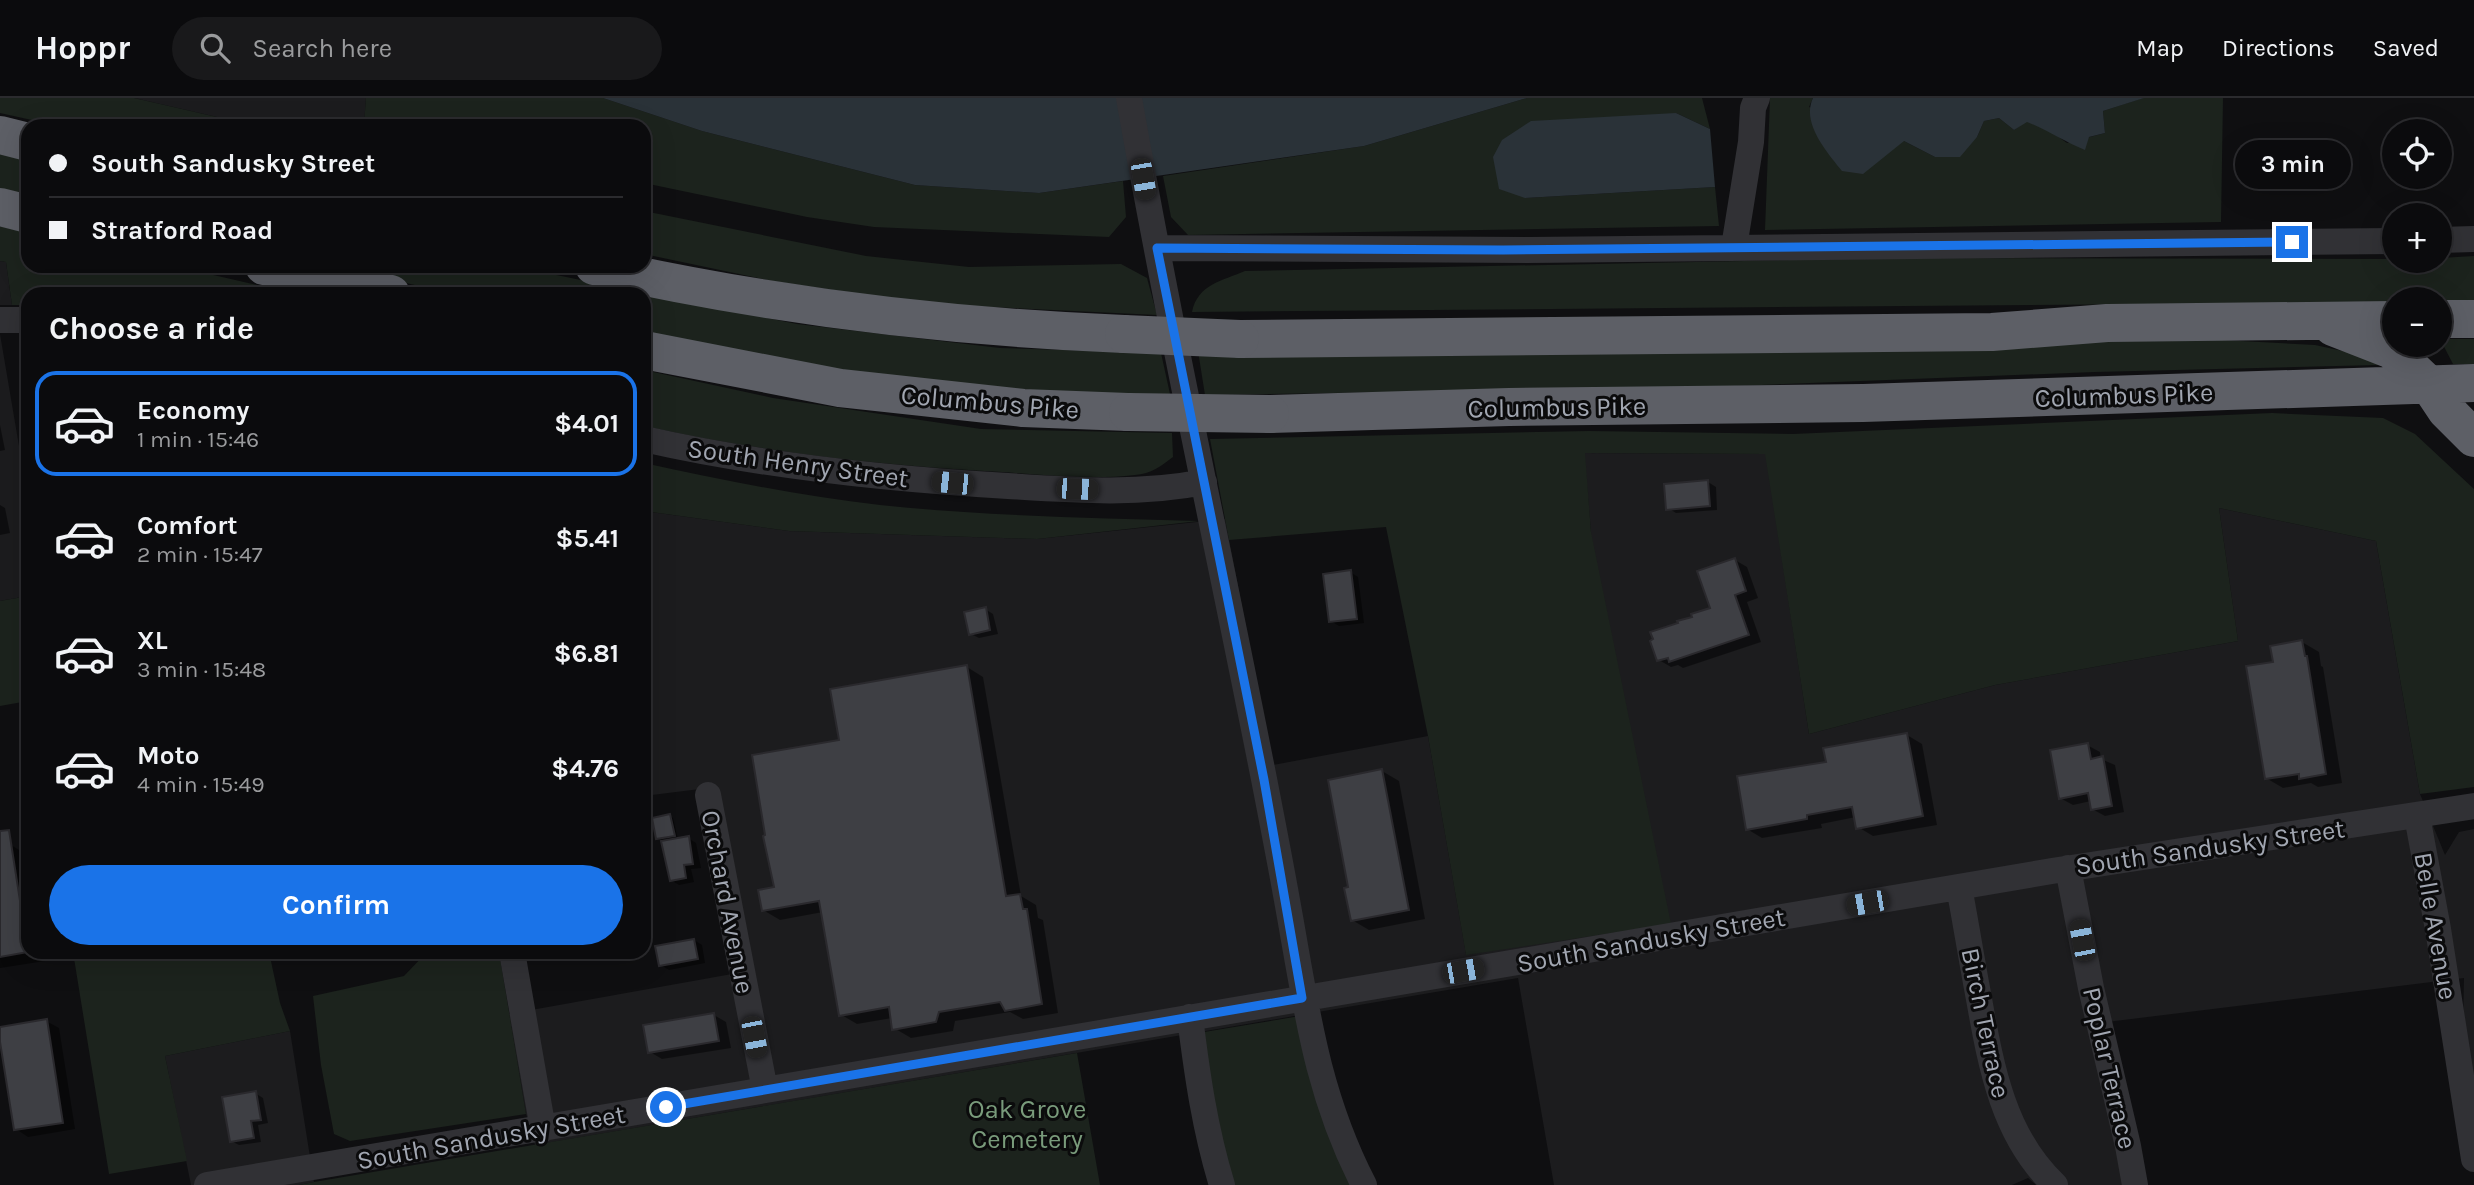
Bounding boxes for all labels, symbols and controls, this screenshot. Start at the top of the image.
search box [172,17,662,80]
text: Hoppr [35,29,130,67]
icon: search [196,29,234,67]
text: Search here [252,33,392,64]
text: Map [2136,34,2184,62]
text: Directions [2222,34,2335,62]
text: Saved [2373,34,2439,62]
map controls [2382,119,2452,357]
button: locate [2382,119,2452,189]
callout: 3 min [2234,141,2350,190]
text: South Sandusky Street [91,148,375,179]
text: 3 min [2261,151,2325,178]
car [1130,156,1157,202]
button: + [2382,203,2452,273]
text: Stratford Road [91,215,273,246]
route end [2276,226,2308,258]
button: − [2382,287,2452,357]
text: Choose a ride [49,310,254,347]
street label: Columbus Pike [2034,377,2214,414]
street label: Columbus Pike [900,379,1080,426]
street label: Columbus Pike [1467,390,1647,425]
icon: car [53,392,116,455]
text: Economy [137,395,249,426]
text: $4.01 [554,408,619,439]
text: 1 min · 15:46 [137,426,259,453]
street label: South Henry Street [685,433,911,494]
car [931,470,974,496]
car [1056,478,1099,500]
icon: car [53,507,116,570]
text: Comfort [137,510,238,541]
text: $5.41 [556,523,619,554]
text: 2 min · 15:47 [137,541,263,568]
icon: car [53,622,116,685]
text: XL [137,625,168,656]
text: $6.81 [554,638,619,669]
text: 3 min · 15:48 [137,656,266,683]
icon: car [53,737,116,800]
text: Moto [137,740,199,771]
text: $4.76 [551,753,619,784]
text: 4 min · 15:49 [137,771,265,798]
street label: Orchard Avenue [695,808,760,996]
street label: South Sandusky Street [2073,813,2347,882]
street label: Belle Avenue [2407,850,2464,1002]
button: Confirm [49,865,623,945]
car [1845,889,1890,917]
street label: South Sandusky Street [1515,902,1788,979]
car [2068,917,2097,963]
street label: Birch Terrace [1954,945,2017,1101]
car [1441,957,1486,985]
street label: Poplar Terrace [2076,984,2143,1152]
car [740,1014,769,1060]
route start [650,1091,682,1123]
park label: Oak Grove Cemetery [968,1094,1086,1155]
street label: South Sandusky Street [355,1099,628,1176]

